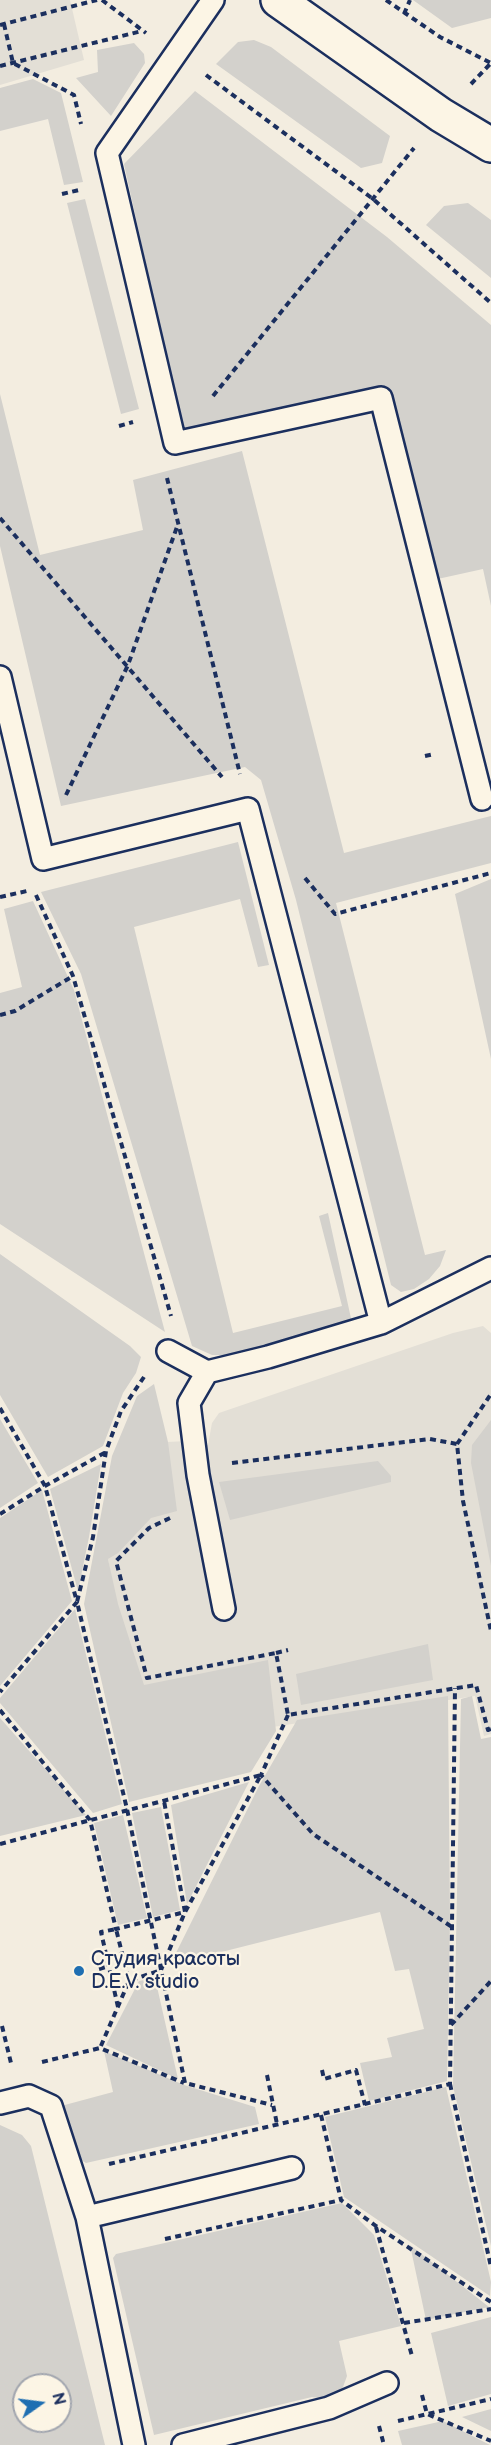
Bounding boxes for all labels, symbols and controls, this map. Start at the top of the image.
place label: Студия красоты D.E.V. studio [91,1948,240,1995]
marker: Студия красоты D.E.V. studio [72,1964,86,1978]
north arrow [12,2373,72,2433]
text: N [47,2391,69,2407]

